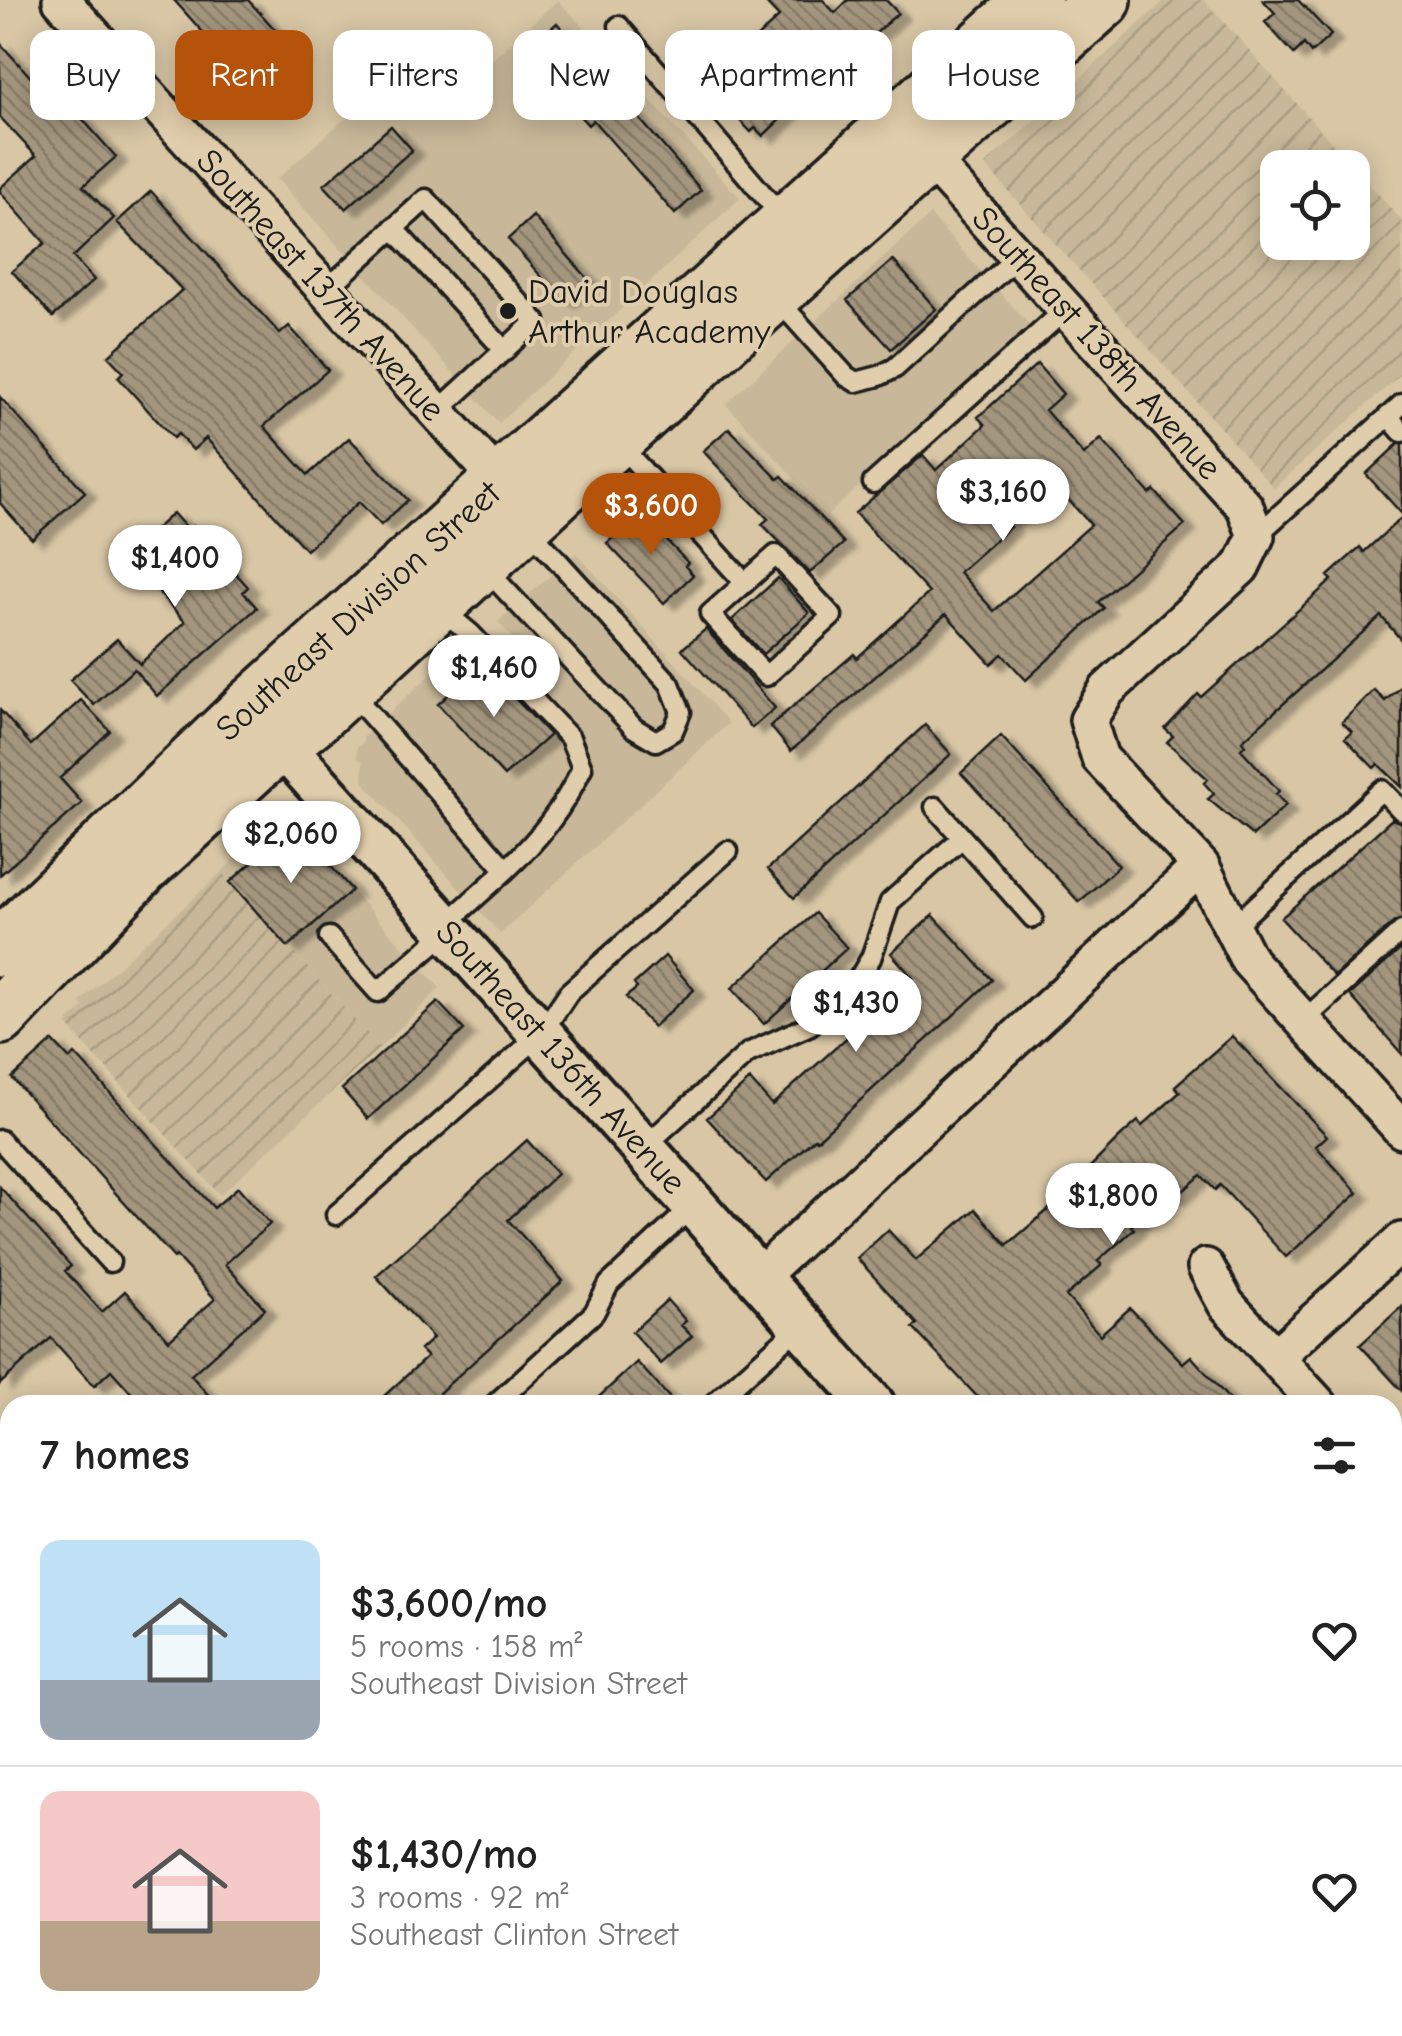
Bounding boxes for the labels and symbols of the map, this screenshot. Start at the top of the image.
street label: Southeast 137th Avenue [188,141,454,429]
street label: Southeast 138th Avenue [964,198,1230,488]
place label: David Douglas Arthur Academy [528,271,771,352]
marker: David Douglas Arthur Academy [497,300,519,322]
pin: $3,160 [922,459,1084,544]
street label: Southeast Division Street [207,472,509,750]
pin: $3,600 [570,473,732,558]
pin: $1,400 [94,525,256,610]
pin: $1,460 [413,635,575,720]
pin: $2,060 [210,801,372,886]
street label: Southeast 136th Avenue [427,912,695,1202]
pin: $1,430 [775,970,937,1055]
pin: $1,800 [1032,1163,1194,1248]

